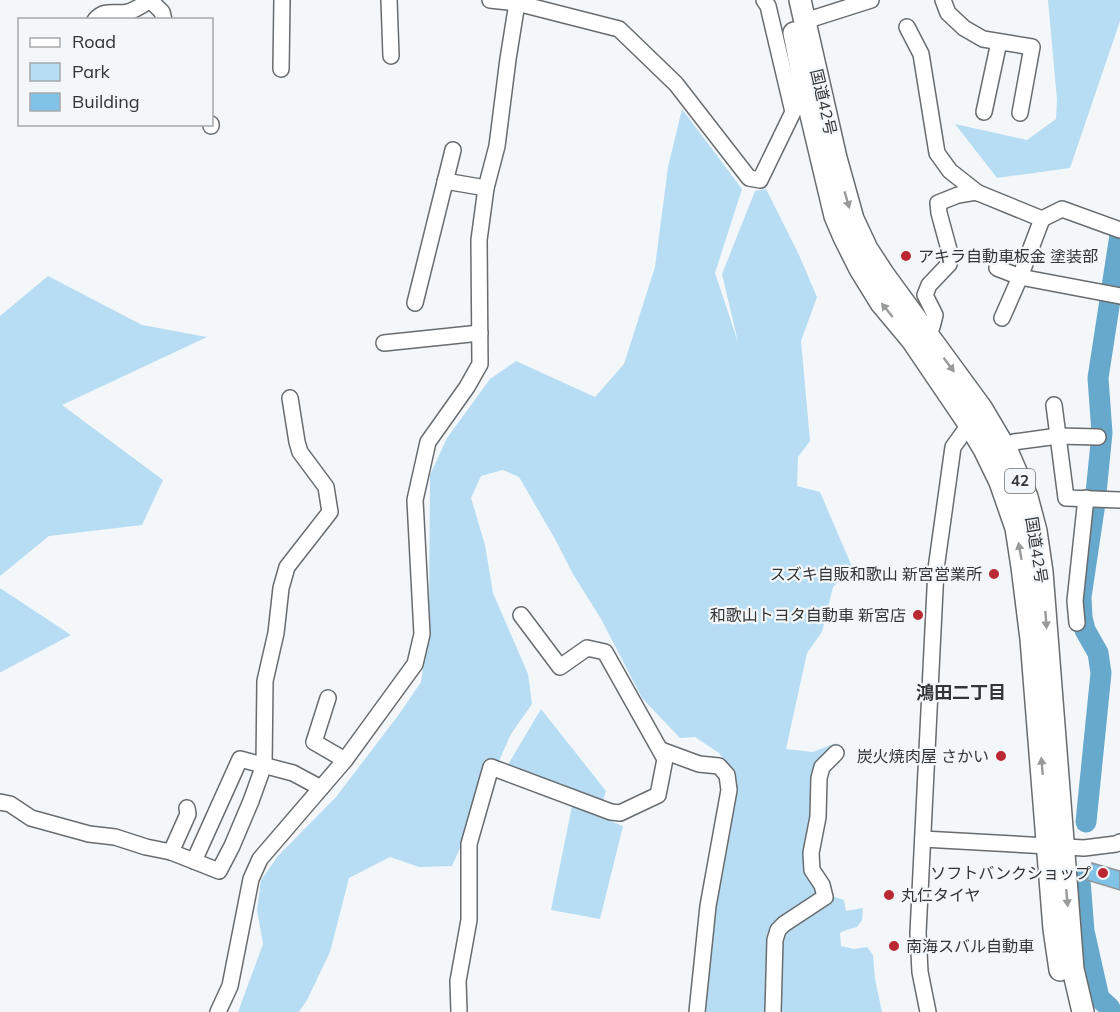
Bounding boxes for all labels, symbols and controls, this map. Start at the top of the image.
legend [18,18,213,126]
text: Road [72,30,116,53]
text: Park [72,60,111,83]
street label: 国道42号 [807,67,841,137]
text: Building [72,90,140,113]
one-way arrow [843,191,852,209]
place label: アキラ自動車板金 塗装部 [918,246,1098,266]
marker: アキラ自動車板金 塗装部 [899,249,913,263]
one-way arrow [880,302,893,318]
one-way arrow [942,357,954,372]
road number: 42 [1005,469,1035,493]
street label: 国道42号 [1022,515,1052,585]
one-way arrow [1015,542,1024,561]
place label: スズキ自販和歌山 新宮営業所 [770,564,982,584]
marker: スズキ自販和歌山 新宮営業所 [987,567,1001,581]
place label: 和歌山トヨタ自動車 新宮店 [710,605,906,625]
marker: 和歌山トヨタ自動車 新宮店 [911,608,925,622]
one-way arrow [1041,610,1051,629]
district label: 鴻田二丁目 [916,681,1006,704]
place label: 炭火焼肉屋 さかい [857,746,989,766]
marker: 炭火焼肉屋 さかい [994,749,1008,763]
one-way arrow [1037,757,1046,776]
place label: ソフトバンクショップ [930,863,1091,883]
marker: ソフトバンクショップ [1096,866,1110,880]
place label: 丸仁タイヤ [901,885,981,905]
marker: 丸仁タイヤ [882,888,896,902]
one-way arrow [1062,889,1072,908]
place label: 南海スバル自動車 [906,936,1034,956]
marker: 南海スバル自動車 [887,939,901,953]

